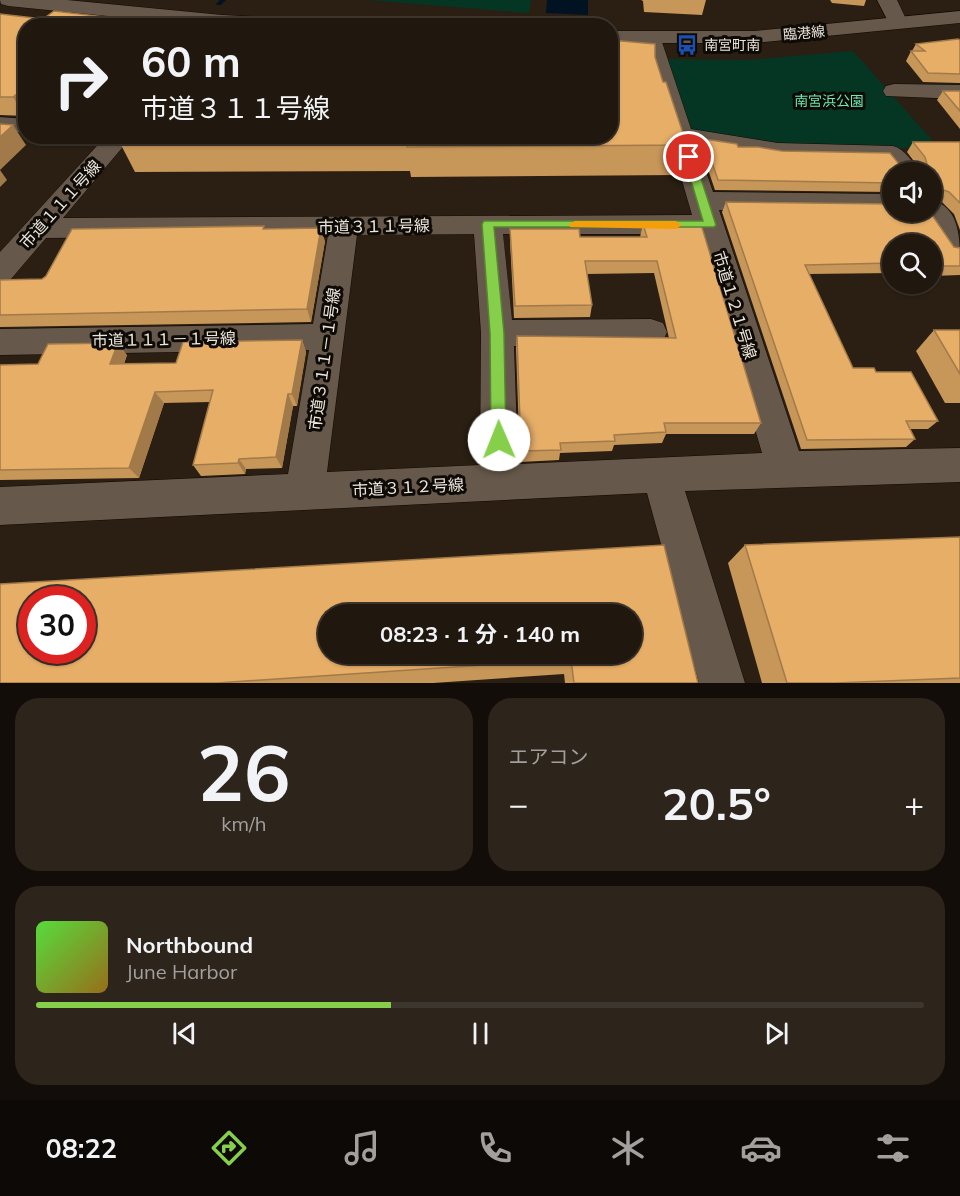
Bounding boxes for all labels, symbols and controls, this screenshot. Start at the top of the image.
street label: 臨港線 [782,22,826,44]
bus stop icon: 南宮町南 [675,33,699,57]
text: 60 m [141,35,241,88]
place label: 南宮町南 [704,36,760,54]
icon: right [42,42,120,120]
text: 市道３１１号線 [141,91,330,125]
park label: 南宮浜公園 [794,92,864,110]
pin [663,131,714,182]
icon: arrive [672,140,705,173]
street label: 市道１１１号線 [15,156,105,252]
map controls [882,162,942,294]
button: sound [882,162,942,222]
street label: 市道３１１号線 [318,215,430,237]
button: search [882,234,942,294]
street label: 市道１２１号線 [709,249,761,361]
street label: 市道３１１－１号線 [304,286,344,432]
street label: 市道１１１－１号線 [92,328,236,350]
position arrow [467,408,531,472]
street label: 市道３１２号線 [352,474,464,500]
speed limit sign: 30 [18,586,96,664]
text: 08:23 · 1 分 · 140 m [380,620,580,648]
text: 26 [197,723,291,821]
text: エアコン [509,744,589,769]
text: 20.5° [662,775,771,831]
text: − [509,783,528,824]
text: + [904,783,924,824]
text: km/h [221,811,266,836]
text: Northbound [126,931,253,959]
text: June Harbor [126,959,237,984]
icon: previous [168,1017,201,1050]
icon: pause [464,1017,497,1050]
icon: next [760,1017,793,1050]
icon: directions [208,1127,250,1169]
icon: music [341,1127,383,1169]
icon: phone [474,1127,516,1169]
icon: climate [607,1127,649,1169]
icon: car [740,1127,782,1169]
icon: filters [872,1127,914,1169]
text: 08:22 [45,1131,117,1165]

